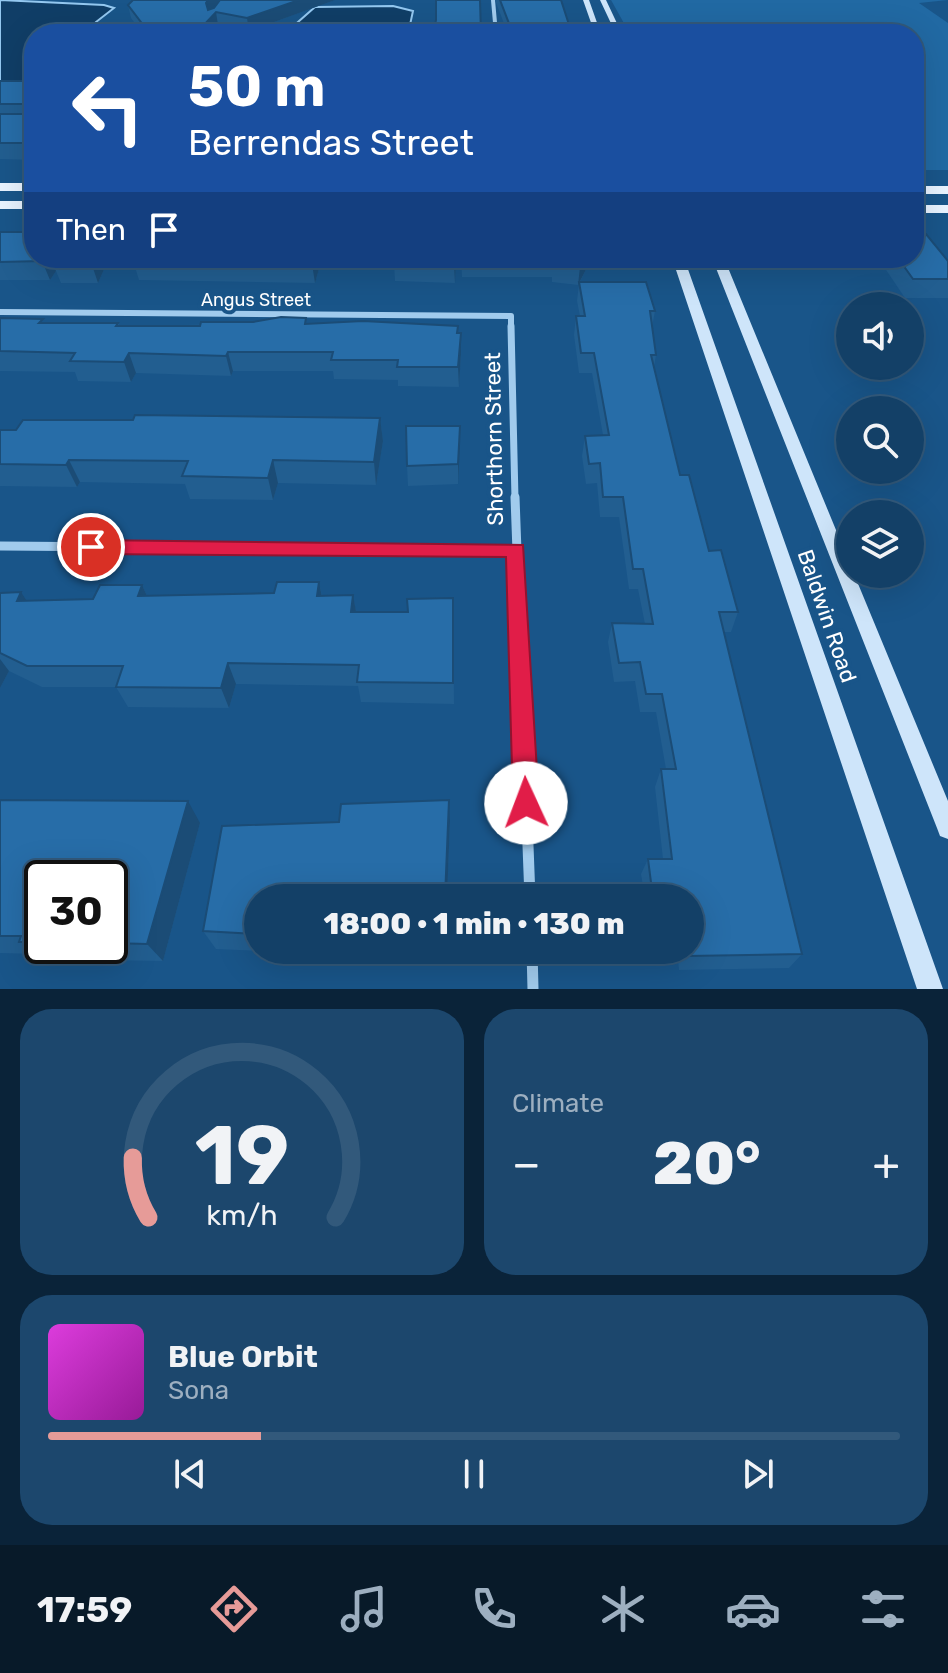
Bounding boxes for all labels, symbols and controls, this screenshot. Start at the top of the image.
text: 50 m [188,54,325,120]
icon: left [56,56,160,160]
text: Berrendas Street [188,121,474,164]
icon: arrive [142,208,186,252]
text: Then [56,212,126,248]
street label: Angus Street [201,289,311,311]
map controls [836,292,924,588]
button: sound [836,292,924,380]
street label: Shorthorn Street [479,352,509,526]
button: search [836,396,924,484]
button: layers [836,500,924,588]
pin [57,513,125,581]
icon: arrive [69,525,113,569]
street label: Baldwin Road [792,546,862,686]
position arrow [484,761,568,845]
speed limit sign: 30 [24,860,128,964]
text: 18:00 · 1 min · 130 m [323,906,625,942]
text: Climate [512,1088,604,1119]
text: 19 [195,1106,289,1205]
text: 20° [653,1128,760,1199]
text: − [512,1138,541,1190]
text: + [873,1138,900,1190]
text: km/h [206,1198,278,1232]
text: Blue Orbit [168,1339,318,1375]
text: Sona [168,1375,229,1406]
icon: previous [168,1452,212,1496]
icon: pause [452,1452,496,1496]
icon: next [736,1452,780,1496]
icon: directions [206,1581,262,1637]
icon: music [336,1581,392,1637]
icon: phone [466,1581,522,1637]
icon: climate [595,1581,651,1637]
icon: car [725,1581,781,1637]
icon: filters [855,1581,911,1637]
text: 17:59 [37,1588,132,1631]

